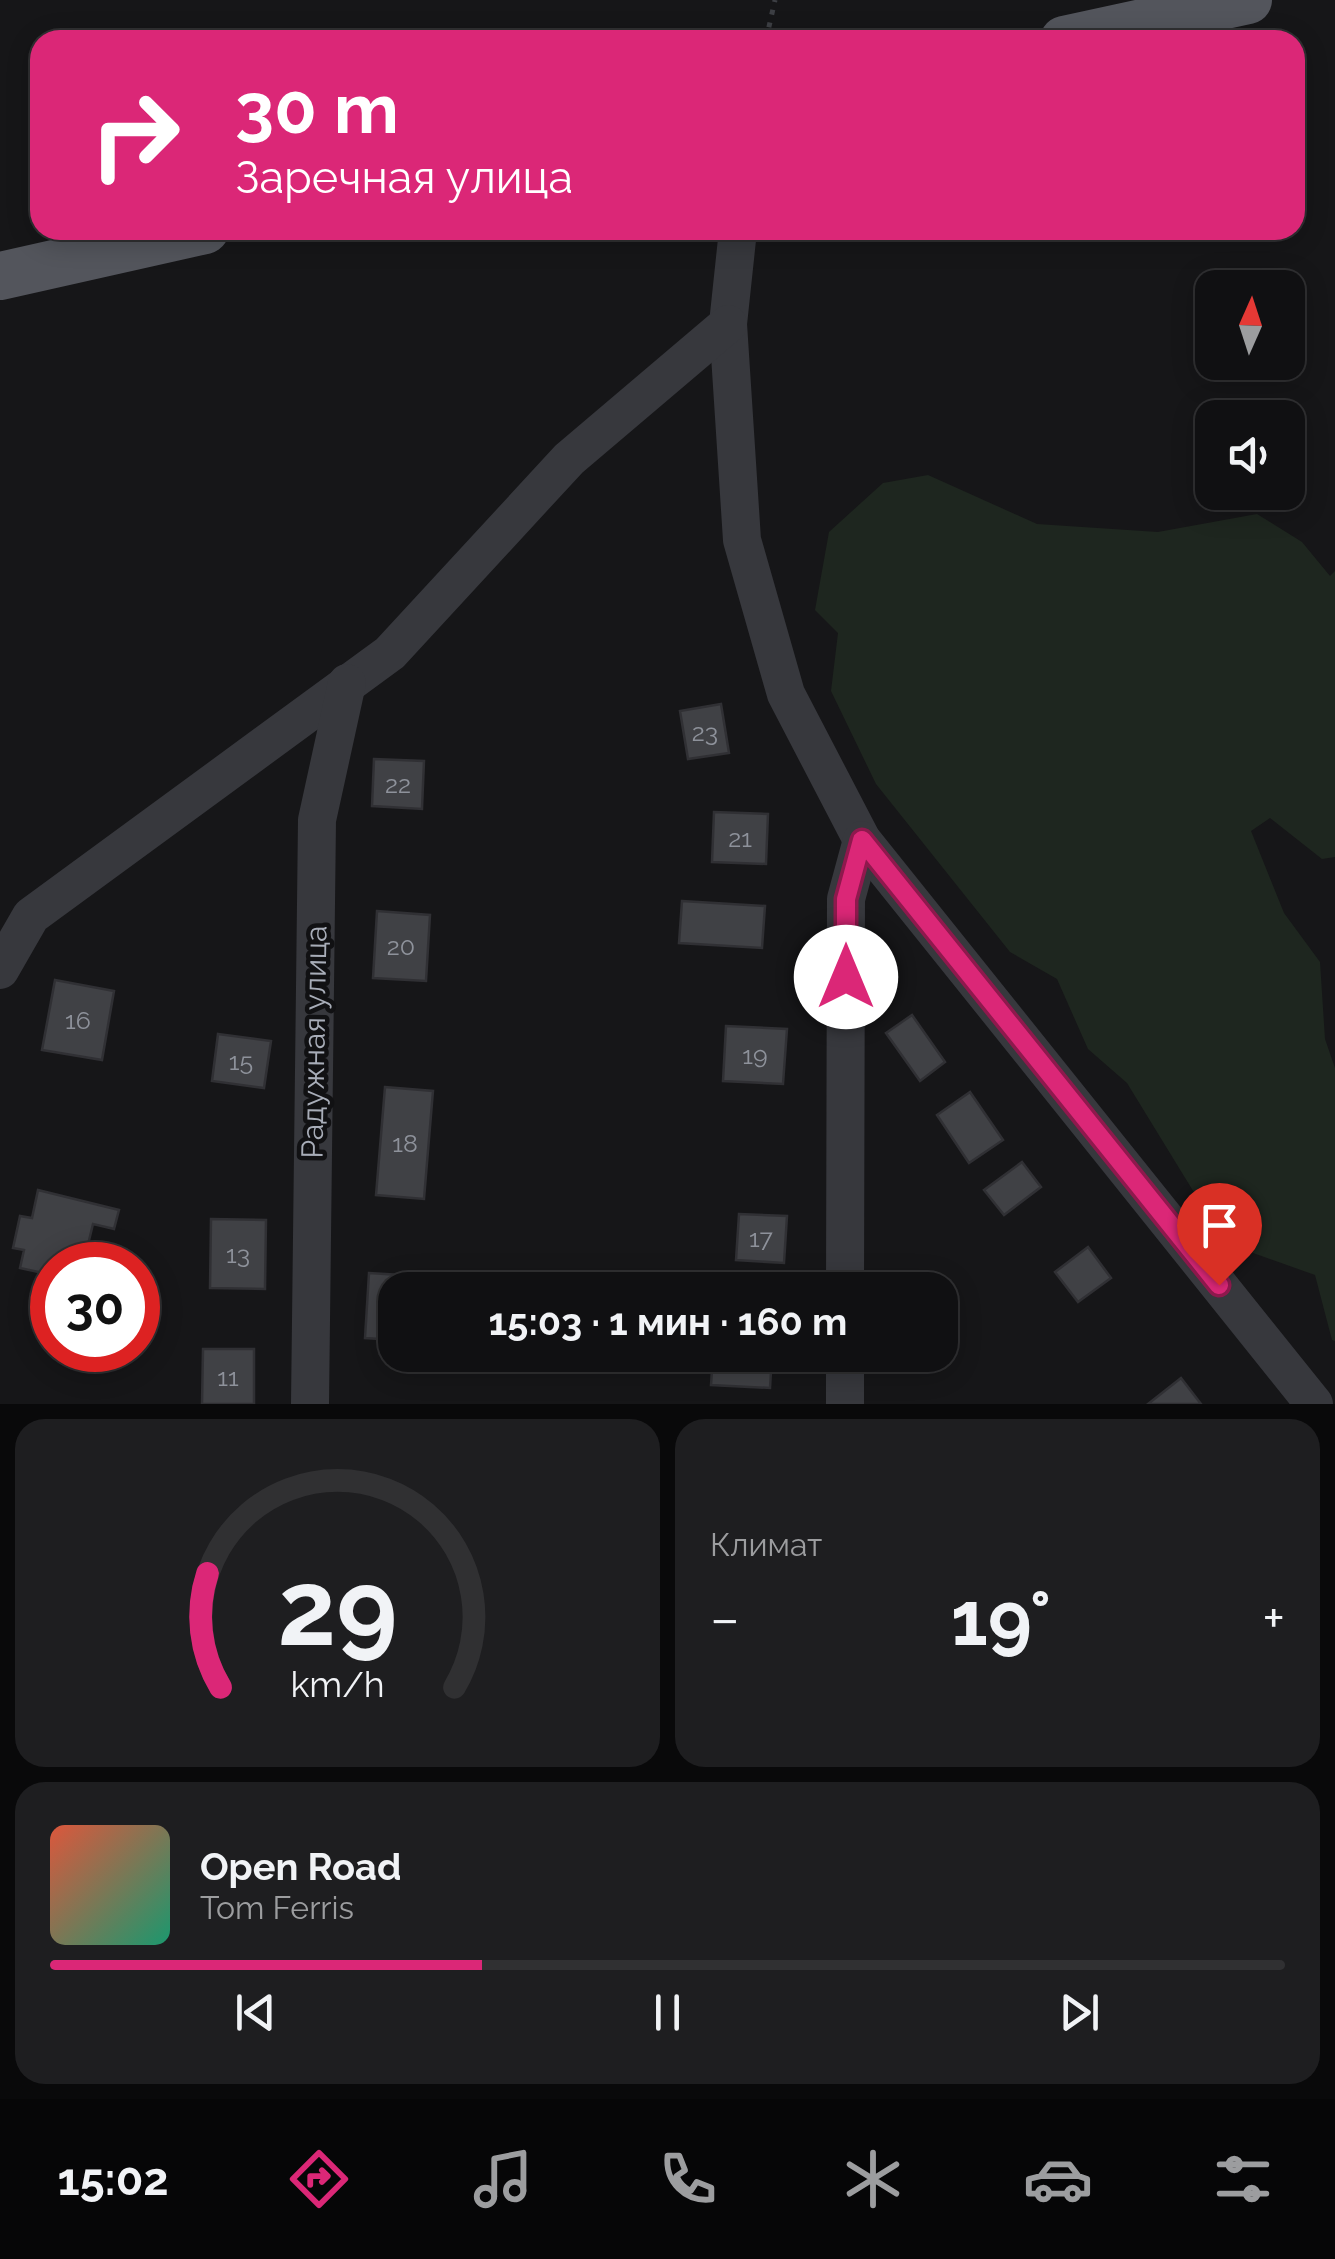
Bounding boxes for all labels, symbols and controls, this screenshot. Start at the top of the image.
text: 30 m [235,67,399,149]
icon: right [70,70,200,200]
text: Заречная улица [235,151,573,204]
north arrow [1195,270,1305,380]
map controls [1195,270,1305,510]
button: sound [1195,400,1305,510]
house number: 23 [692,717,718,747]
house number: 22 [385,769,411,799]
house number: 21 [728,823,752,853]
street label: Радужная улица [294,925,334,1159]
position arrow [794,925,898,1029]
house number: 20 [387,931,415,961]
house number: 16 [65,1005,91,1035]
house number: 19 [742,1040,768,1070]
house number: 15 [229,1046,253,1076]
house number: 18 [392,1128,418,1158]
pin [1177,1183,1262,1286]
icon: arrive [1192,1198,1247,1253]
house number: 17 [749,1223,774,1253]
house number: 13 [226,1239,250,1269]
speed limit sign: 30 [30,1242,160,1372]
text: 15:03 · 1 мин · 160 m [489,1299,847,1344]
house number: 11 [217,1362,239,1392]
text: Климат [710,1526,822,1563]
text: 29 [278,1547,397,1669]
text: 19° [951,1574,1051,1663]
text: − [710,1586,740,1651]
text: + [1262,1586,1285,1651]
text: km/h [290,1663,385,1705]
text: Open Road [200,1844,401,1889]
text: Tom Ferris [200,1889,354,1926]
icon: previous [228,1985,283,2040]
icon: pause [640,1985,695,2040]
icon: next [1052,1985,1107,2040]
icon: directions [284,2144,354,2214]
icon: music [468,2144,538,2214]
icon: phone [653,2144,723,2214]
icon: climate [838,2144,908,2214]
icon: car [1023,2144,1093,2214]
icon: filters [1208,2144,1278,2214]
text: 15:02 [57,2153,169,2206]

